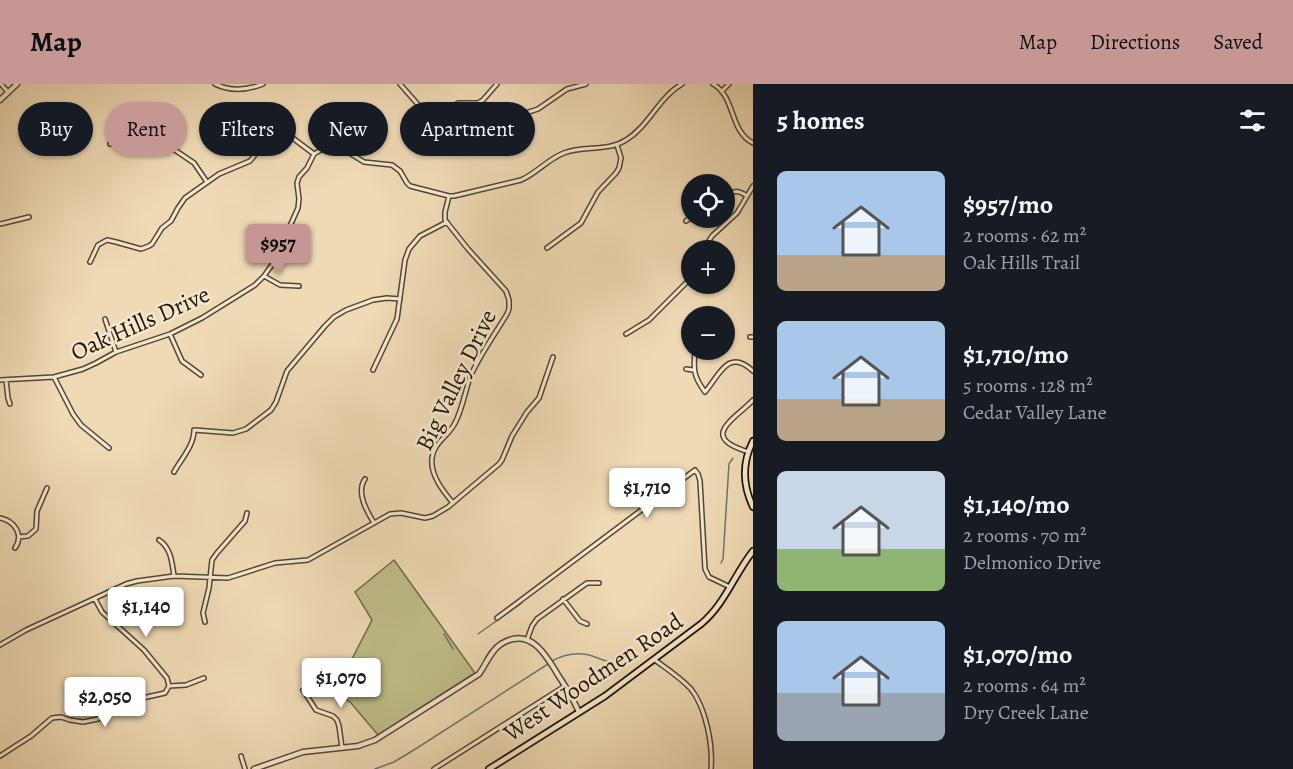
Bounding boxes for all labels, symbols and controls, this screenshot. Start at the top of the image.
text: Map [30,23,82,61]
text: Map [1019,28,1057,56]
text: Directions [1090,28,1180,56]
text: Saved [1213,28,1263,56]
chip: Buy [18,102,93,156]
chip: Rent [105,102,187,156]
chip: Filters [199,102,296,156]
chip: New [308,102,388,156]
chip: Apartment [400,102,535,156]
text: 5 homes [777,103,865,138]
icon: filters [1236,104,1269,137]
map controls [681,174,735,360]
button: locate [681,174,735,228]
text: $957/mo [963,187,1053,222]
icon: home [825,195,897,267]
text: 2 rooms · 62 m² [963,222,1086,249]
pin: $957 [242,224,314,275]
text: $957 [260,230,296,257]
button: + [681,240,735,294]
text: Oak Hills Trail [963,249,1080,276]
street label: Oak Hills Drive [65,278,215,368]
street label: Big Valley Drive [408,304,504,456]
button: − [681,306,735,360]
text: $1,710/mo [963,337,1069,372]
icon: home [825,345,897,417]
text: 5 rooms · 128 m² [963,372,1093,399]
text: Cedar Valley Lane [963,399,1107,426]
pin: $1,710 [598,468,696,519]
text: $1,710 [623,474,671,501]
text: $1,140/mo [963,487,1070,522]
icon: home [825,495,897,567]
text: 2 rooms · 70 m² [963,522,1087,549]
text: Delmonico Drive [963,549,1101,576]
pin: $1,140 [97,587,195,638]
text: $1,140 [122,593,170,620]
street label: West Woodmen Road [496,605,689,749]
text: $1,070/mo [963,637,1072,672]
icon: home [825,645,897,717]
pin: $1,070 [292,658,390,709]
text: $1,070 [316,664,366,691]
text: 2 rooms · 64 m² [963,672,1086,699]
pin: $2,050 [56,677,154,728]
text: $2,050 [78,683,132,710]
text: Dry Creek Lane [963,699,1089,726]

